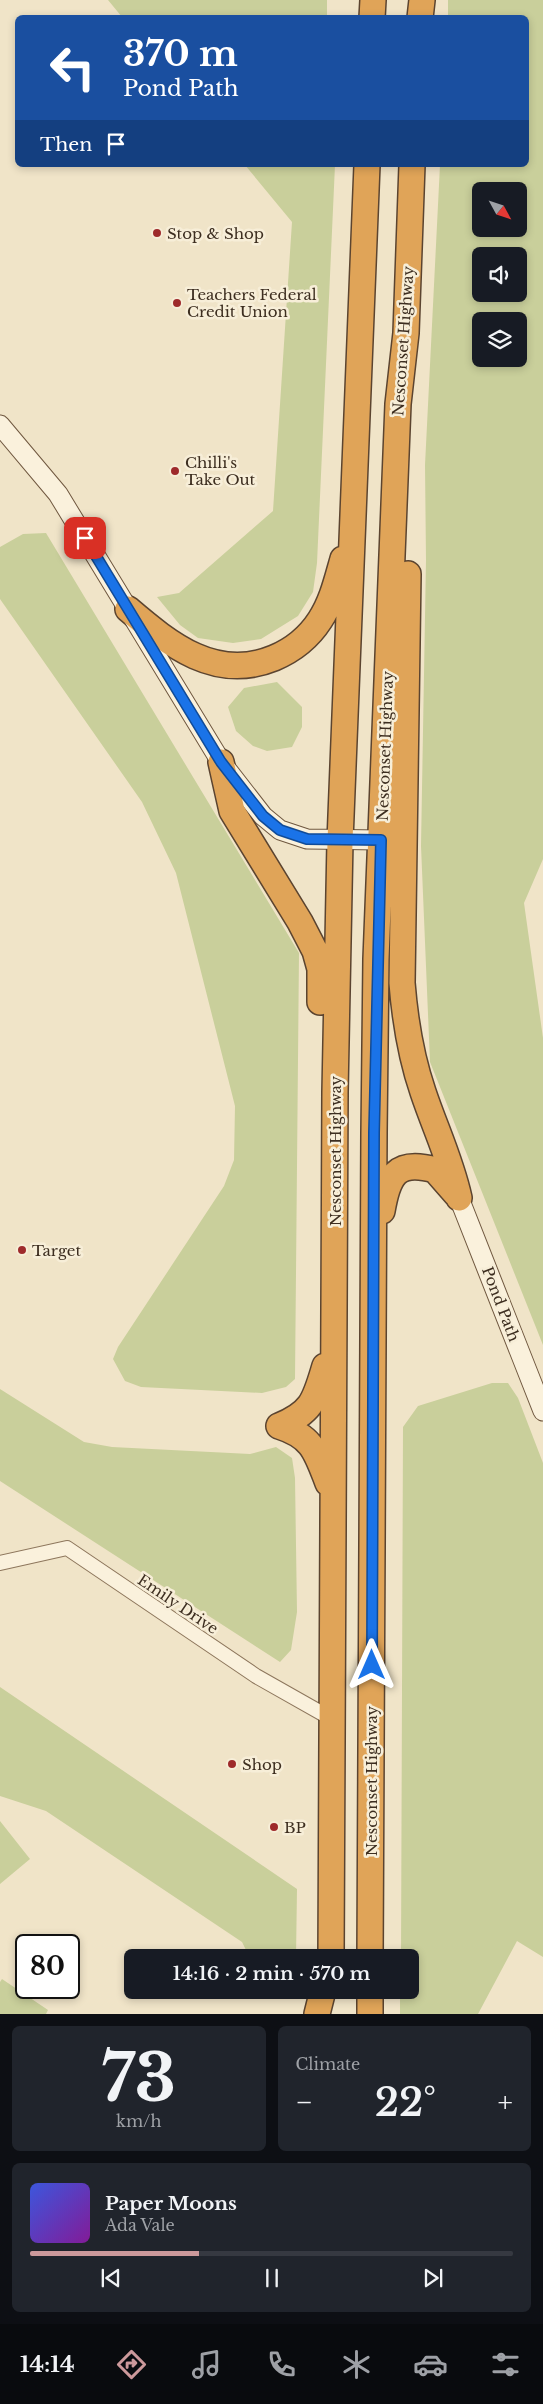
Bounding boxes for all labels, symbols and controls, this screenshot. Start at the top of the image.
text: 370 m [123,32,238,75]
icon: left [40,35,105,100]
text: Pond Path [123,75,239,102]
icon: arrive [102,130,130,158]
text: Then [40,133,92,156]
north arrow [472,182,528,238]
map controls [472,182,527,367]
place label: Stop & Shop [167,224,264,243]
marker: Stop & Shop [151,227,163,239]
button: sound [472,247,527,302]
street label: Nesconset Highway [388,265,418,417]
place label: Teachers Federal Credit Union [187,285,317,321]
marker: Teachers Federal Credit Union [171,297,183,309]
button: layers [472,312,527,367]
place label: Chilli's Take Out [185,453,256,489]
marker: Chilli's Take Out [169,465,181,477]
pin [64,517,106,559]
icon: arrive [71,524,99,552]
street label: Nesconset Highway [373,670,397,821]
street label: Nesconset Highway [326,1075,345,1226]
place label: Target [32,1241,81,1260]
marker: Target [16,1244,28,1256]
street label: Pond Path [478,1264,524,1344]
street label: Emily Drive [134,1570,222,1638]
position arrow [345,1638,397,1690]
street label: Nesconset Highway [362,1705,381,1856]
place label: Shop [242,1755,282,1774]
marker: Shop [226,1758,238,1770]
place label: BP [284,1818,306,1837]
marker: BP [268,1821,280,1833]
speed limit sign: 80 [15,1934,80,1999]
text: 14:16 · 2 min · 570 m [173,1962,370,1985]
text: 73 [101,2038,176,2119]
text: Climate [296,2054,360,2074]
text: 22° [375,2079,436,2126]
text: − [296,2085,313,2120]
text: + [498,2085,513,2120]
text: km/h [116,2111,161,2131]
text: Paper Moons [105,2192,237,2215]
text: Ada Vale [105,2215,175,2235]
icon: previous [97,2264,125,2292]
icon: pause [258,2264,286,2292]
icon: next [419,2264,447,2292]
icon: directions [114,2347,149,2382]
icon: music [189,2347,224,2382]
icon: phone [264,2347,299,2382]
icon: climate [339,2347,374,2382]
icon: car [413,2347,448,2382]
icon: filters [488,2347,523,2382]
text: 14:14 [20,2351,75,2378]

